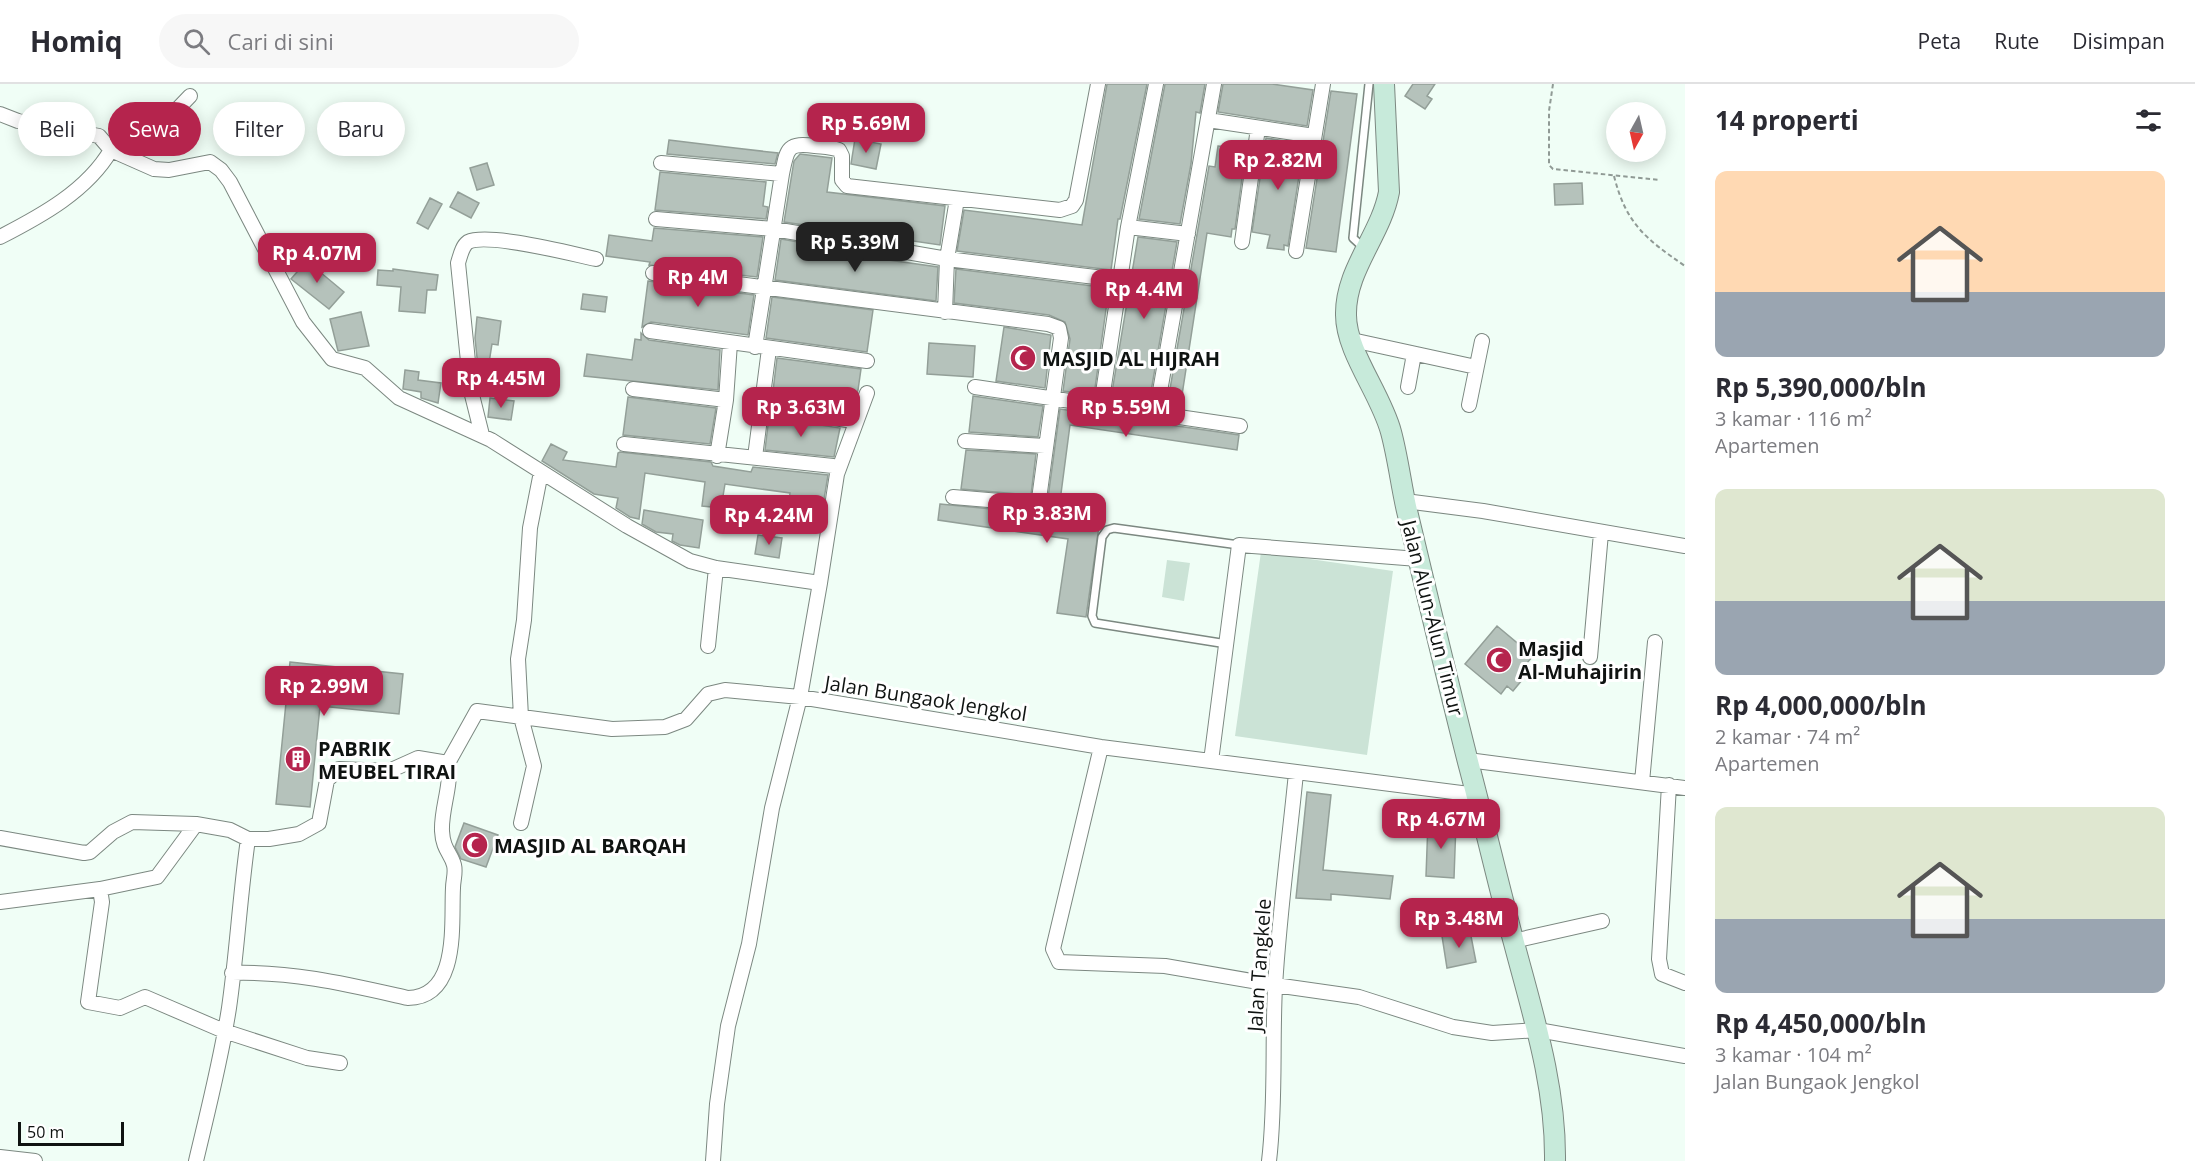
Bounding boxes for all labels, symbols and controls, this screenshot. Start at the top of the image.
search box [159,14,579,68]
text: Homiq [30,22,123,60]
icon: search [180,25,213,58]
text: Cari di sini [228,26,334,56]
text: Peta [1918,27,1961,55]
text: Rute [1994,27,2039,55]
text: Disimpan [2072,27,2165,55]
chip: Beli [18,102,96,156]
chip: Sewa [108,102,201,156]
chip: Filter [213,102,305,156]
chip: Baru [317,102,405,156]
north arrow [1606,102,1666,162]
map controls [1606,102,1666,162]
text: 14 properti [1715,102,1859,138]
pin: Rp 5.69M [804,103,928,154]
icon: filters [2132,104,2165,137]
text: Rp 5.69M [821,109,911,136]
pin: Rp 2.82M [1216,140,1340,191]
text: Rp 2.82M [1233,146,1323,173]
icon: home [1886,210,1994,318]
pin: Rp 5.39M [793,222,917,273]
text: Rp 5.39M [810,228,900,255]
pin: Rp 4.07M [255,233,379,284]
text: Rp 4.07M [272,239,362,266]
pin: Rp 4M [656,257,740,308]
text: Rp 4M [667,263,729,290]
pin: Rp 4.4M [1089,269,1199,320]
text: Rp 4.4M [1105,275,1183,302]
mosque icon: MASJID AL HIJRAH [1008,343,1038,373]
place label: MASJID AL HIJRAH [1042,345,1220,372]
pin: Rp 4.45M [439,358,563,409]
text: Rp 4.45M [456,364,546,391]
text: Rp 5,390,000/bln [1715,369,1926,405]
pin: Rp 3.63M [739,387,863,438]
pin: Rp 5.59M [1064,387,1188,438]
text: Rp 3.63M [756,393,846,420]
text: Rp 5.59M [1081,393,1171,420]
text: 3 kamar · 116 m² [1715,405,1872,432]
text: Apartemen [1715,432,1820,459]
pin: Rp 3.83M [985,493,1109,544]
pin: Rp 4.24M [707,495,831,546]
text: Rp 3.83M [1002,499,1092,526]
text: Rp 4.24M [724,501,814,528]
street label: Jalan Alun-Alun Timur [1395,515,1470,719]
icon: home [1886,528,1994,636]
place label: Masjid Al-Muhajirin [1518,635,1642,685]
mosque icon: Masjid Al-Muhajirin [1484,645,1514,675]
pin: Rp 2.99M [262,666,386,717]
street label: Jalan Bungaok Jengkol [821,668,1029,727]
text: Rp 2.99M [279,672,369,699]
text: Rp 4,000,000/bln [1715,687,1926,723]
text: 2 kamar · 74 m² [1715,723,1860,750]
place label: PABRIK MEUBEL TIRAI [318,735,456,785]
building icon: PABRIK MEUBEL TIRAI [283,744,313,774]
text: Apartemen [1715,750,1820,777]
pin: Rp 4.67M [1379,799,1503,850]
text: Rp 4.67M [1396,805,1486,832]
mosque icon: MASJID AL BARQAH [460,830,490,860]
place label: MASJID AL BARQAH [494,832,687,859]
icon: home [1886,846,1994,954]
street label: Jalan Tangkele [1241,898,1277,1034]
pin: Rp 3.48M [1397,898,1521,949]
text: Rp 3.48M [1414,904,1504,931]
text: Rp 4,450,000/bln [1715,1005,1926,1041]
text: 3 kamar · 104 m² [1715,1041,1872,1068]
text: Jalan Bungaok Jengkol [1715,1068,1920,1095]
scale bar [18,1119,124,1146]
text: 50 m [27,1121,64,1143]

